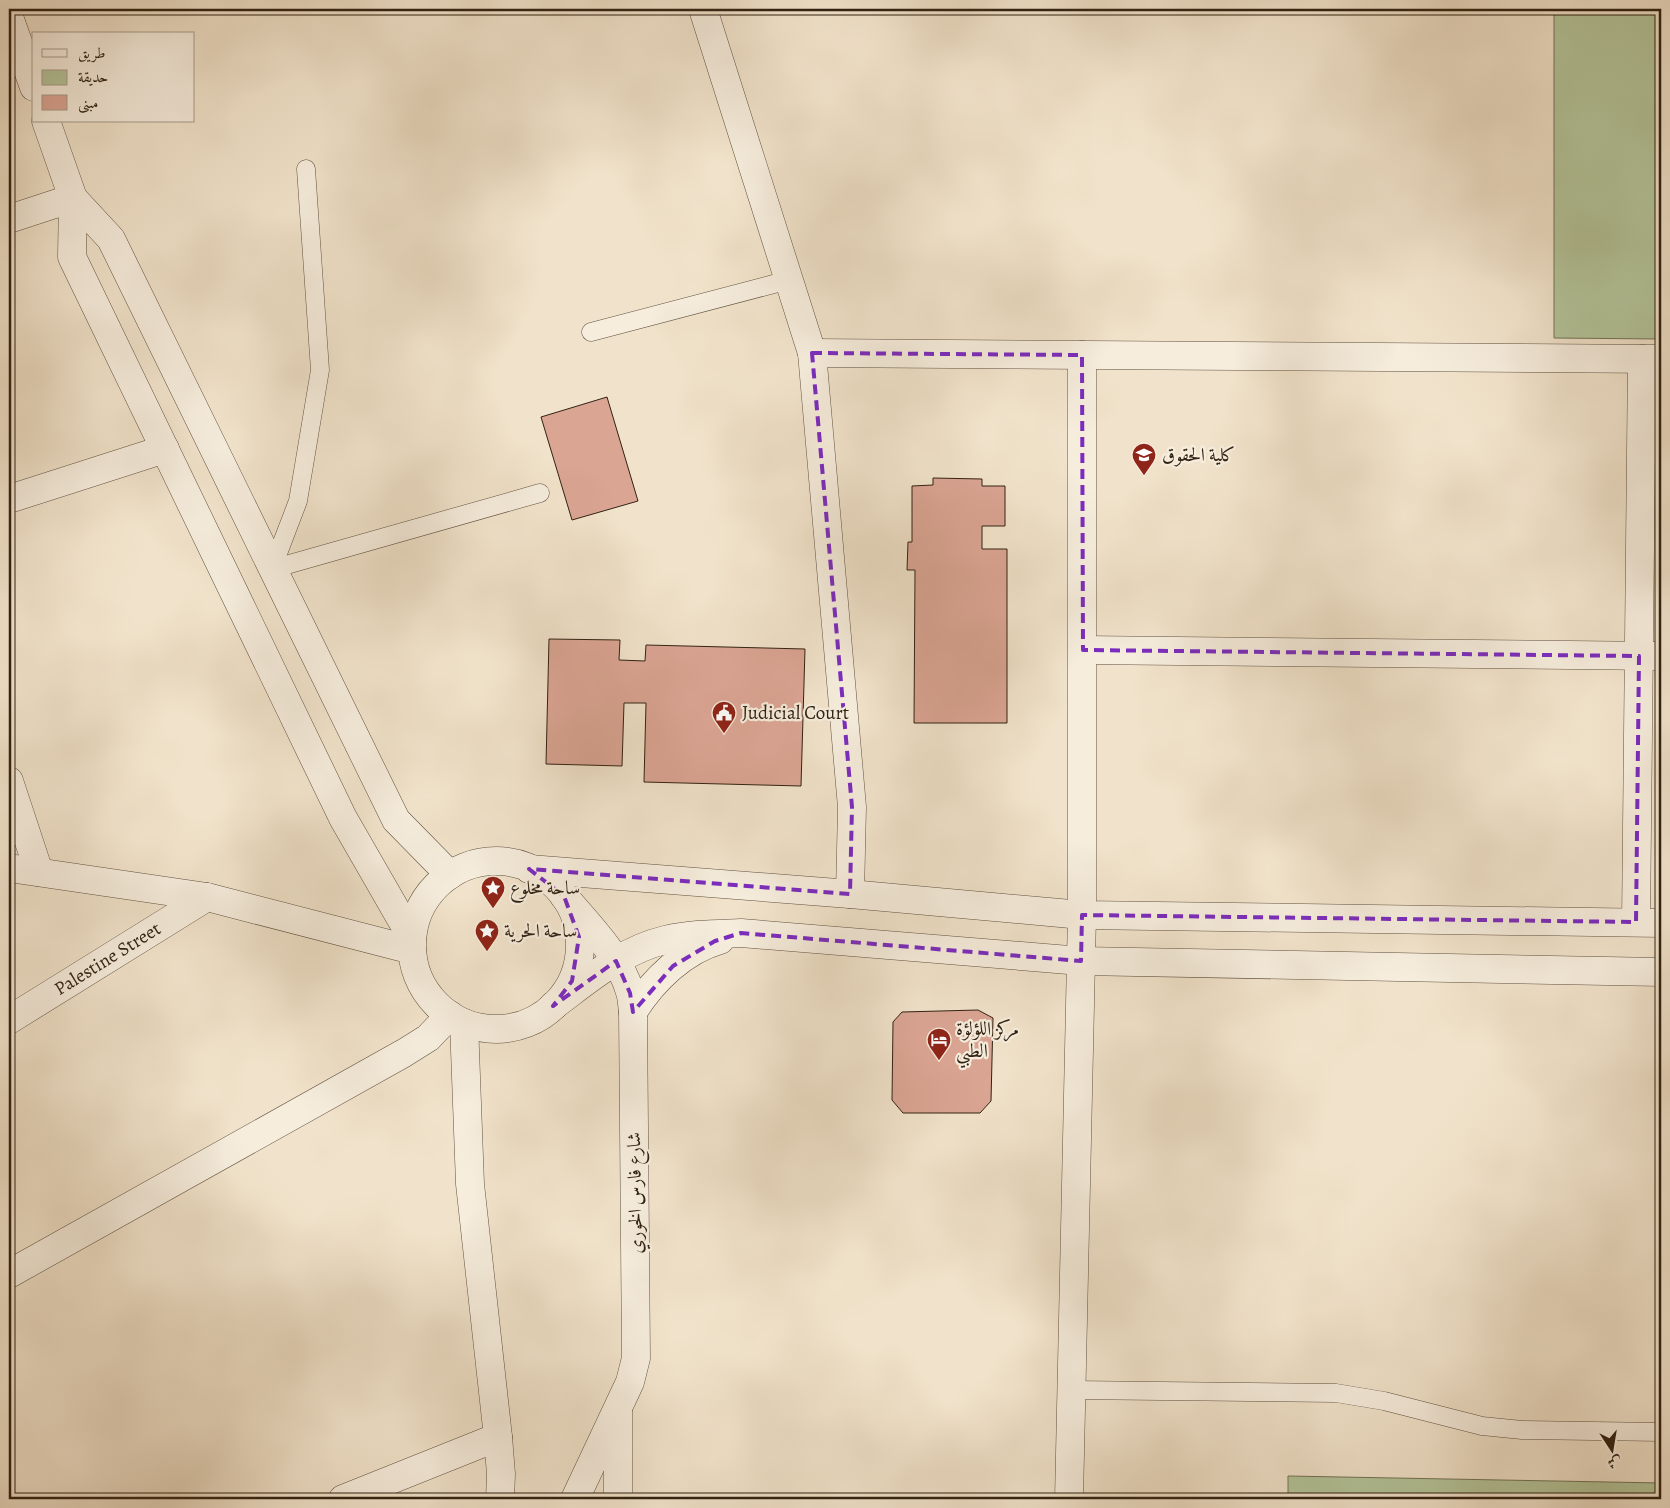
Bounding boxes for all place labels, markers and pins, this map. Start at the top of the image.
school or university icon: كلية الحقوق [1131,442,1157,476]
place label: كلية الحقوق [1162,442,1235,468]
public building icon: Judicial Court [711,700,737,734]
place label: Judicial Court [742,700,849,726]
place icon: ساحة مخلوع [480,875,506,909]
place label: ساحة مخلوع [510,875,580,903]
place icon: ساحة الحرية [474,918,500,952]
place label: ساحة الحرية [504,918,577,944]
place label: مركز اللؤلؤة الطبي [956,1016,1019,1069]
hotel icon: مركز اللؤلؤة الطبي [926,1027,952,1061]

